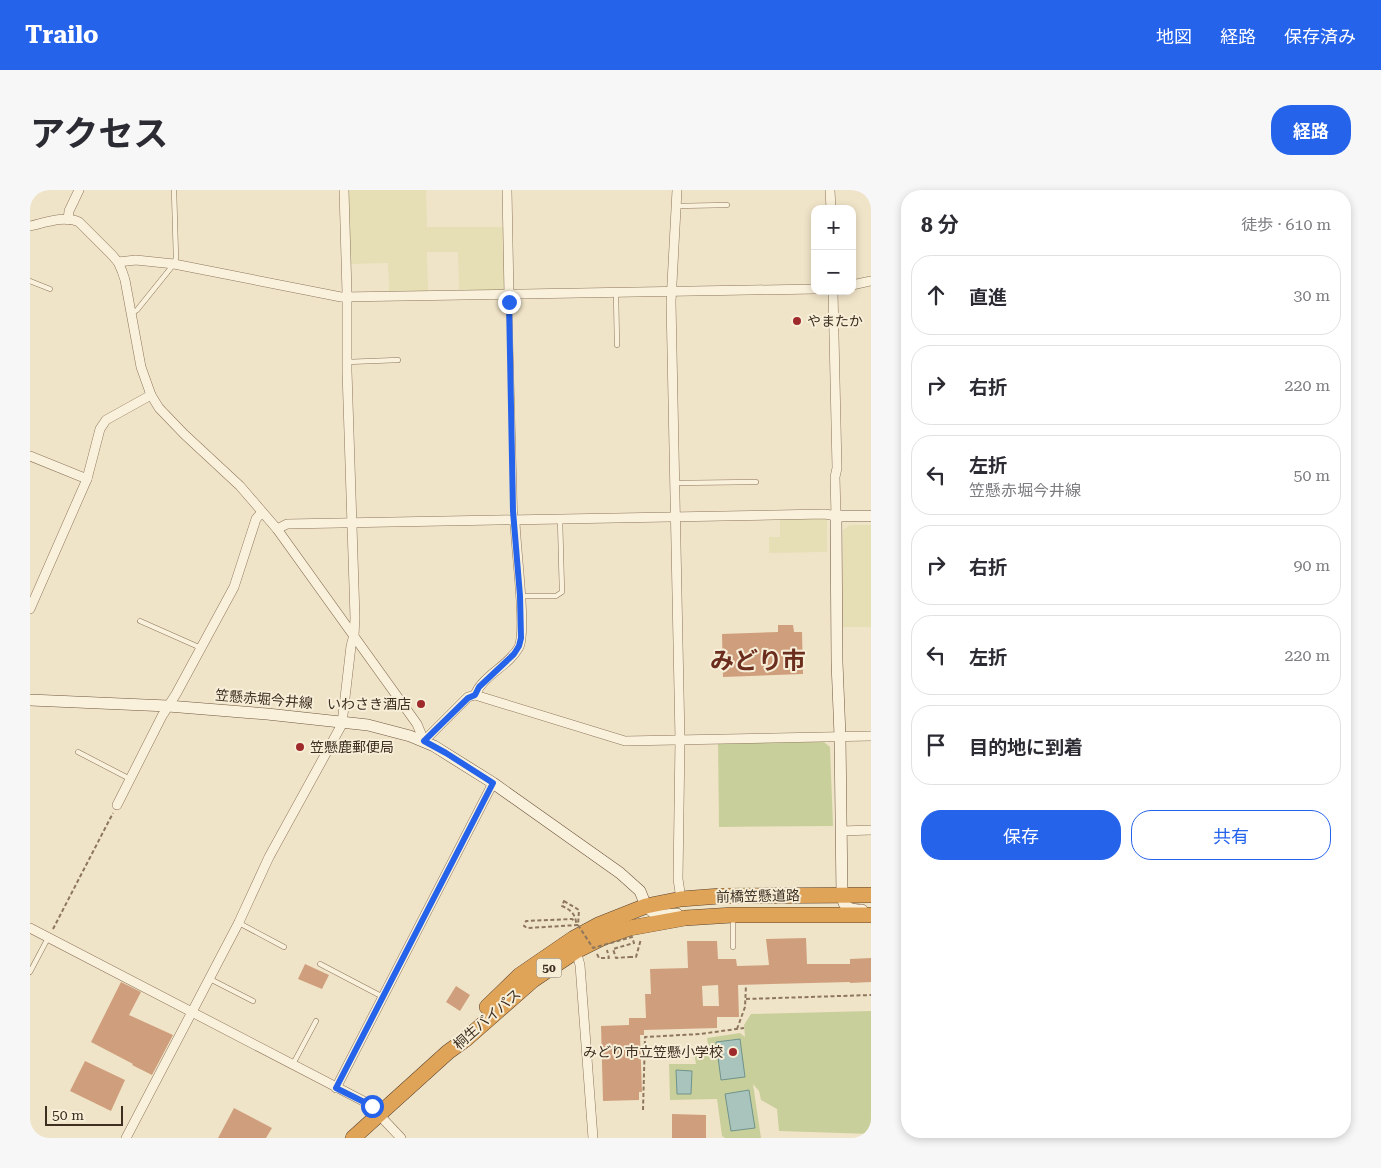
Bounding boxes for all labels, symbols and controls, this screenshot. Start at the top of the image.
text: Trailo [25,21,99,49]
text: 地図 [1156,26,1192,47]
text: 経路 [1220,26,1256,47]
text: 保存済み [1284,26,1356,47]
button: 経路 [1271,105,1351,155]
text: アクセス [30,114,168,155]
map controls [811,205,856,295]
button: + [811,205,856,250]
text: 8 分 [921,213,959,237]
text: 徒歩 · 610 m [1241,215,1331,234]
button: − [811,250,856,295]
icon: ahead [922,281,950,309]
text: 直進 [969,286,1007,309]
text: 30 m [1293,286,1330,305]
route end [498,291,521,314]
place label: やまたか [807,313,863,329]
marker: やまたか [791,315,803,327]
icon: right [922,371,950,399]
text: 右折 [969,376,1007,399]
text: 220 m [1284,376,1330,395]
text: 左折 [969,454,1007,477]
icon: left [922,461,950,489]
text: 50 m [1293,466,1330,485]
text: 笠懸赤堀今井線 [969,481,1081,500]
icon: right [922,551,950,579]
text: 右折 [969,556,1007,579]
text: 90 m [1293,556,1330,575]
icon: left [922,641,950,669]
text: 左折 [969,646,1007,669]
text: 220 m [1284,646,1330,665]
district label: みどり市 [710,647,806,675]
street label: 笠懸赤堀今井線 [214,687,314,711]
place label: いわさき酒店 [327,696,411,712]
marker: いわさき酒店 [415,698,427,710]
icon: arrive [922,731,950,759]
text: 目的地に到着 [969,736,1083,759]
place label: 笠懸鹿郵便局 [310,739,394,755]
marker: 笠懸鹿郵便局 [294,741,306,753]
button: 保存 [921,810,1121,860]
button: 共有 [1131,810,1331,860]
street label: 前橋笠懸道路 [716,887,800,905]
road number: 50 [536,958,562,978]
street label: 桐生バイパス [450,985,524,1053]
place label: みどり市立笠懸小学校 [583,1044,723,1060]
marker: みどり市立笠懸小学校 [727,1046,739,1058]
route start [361,1095,384,1118]
scale bar [45,1103,122,1126]
text: 50 m [52,1107,84,1123]

